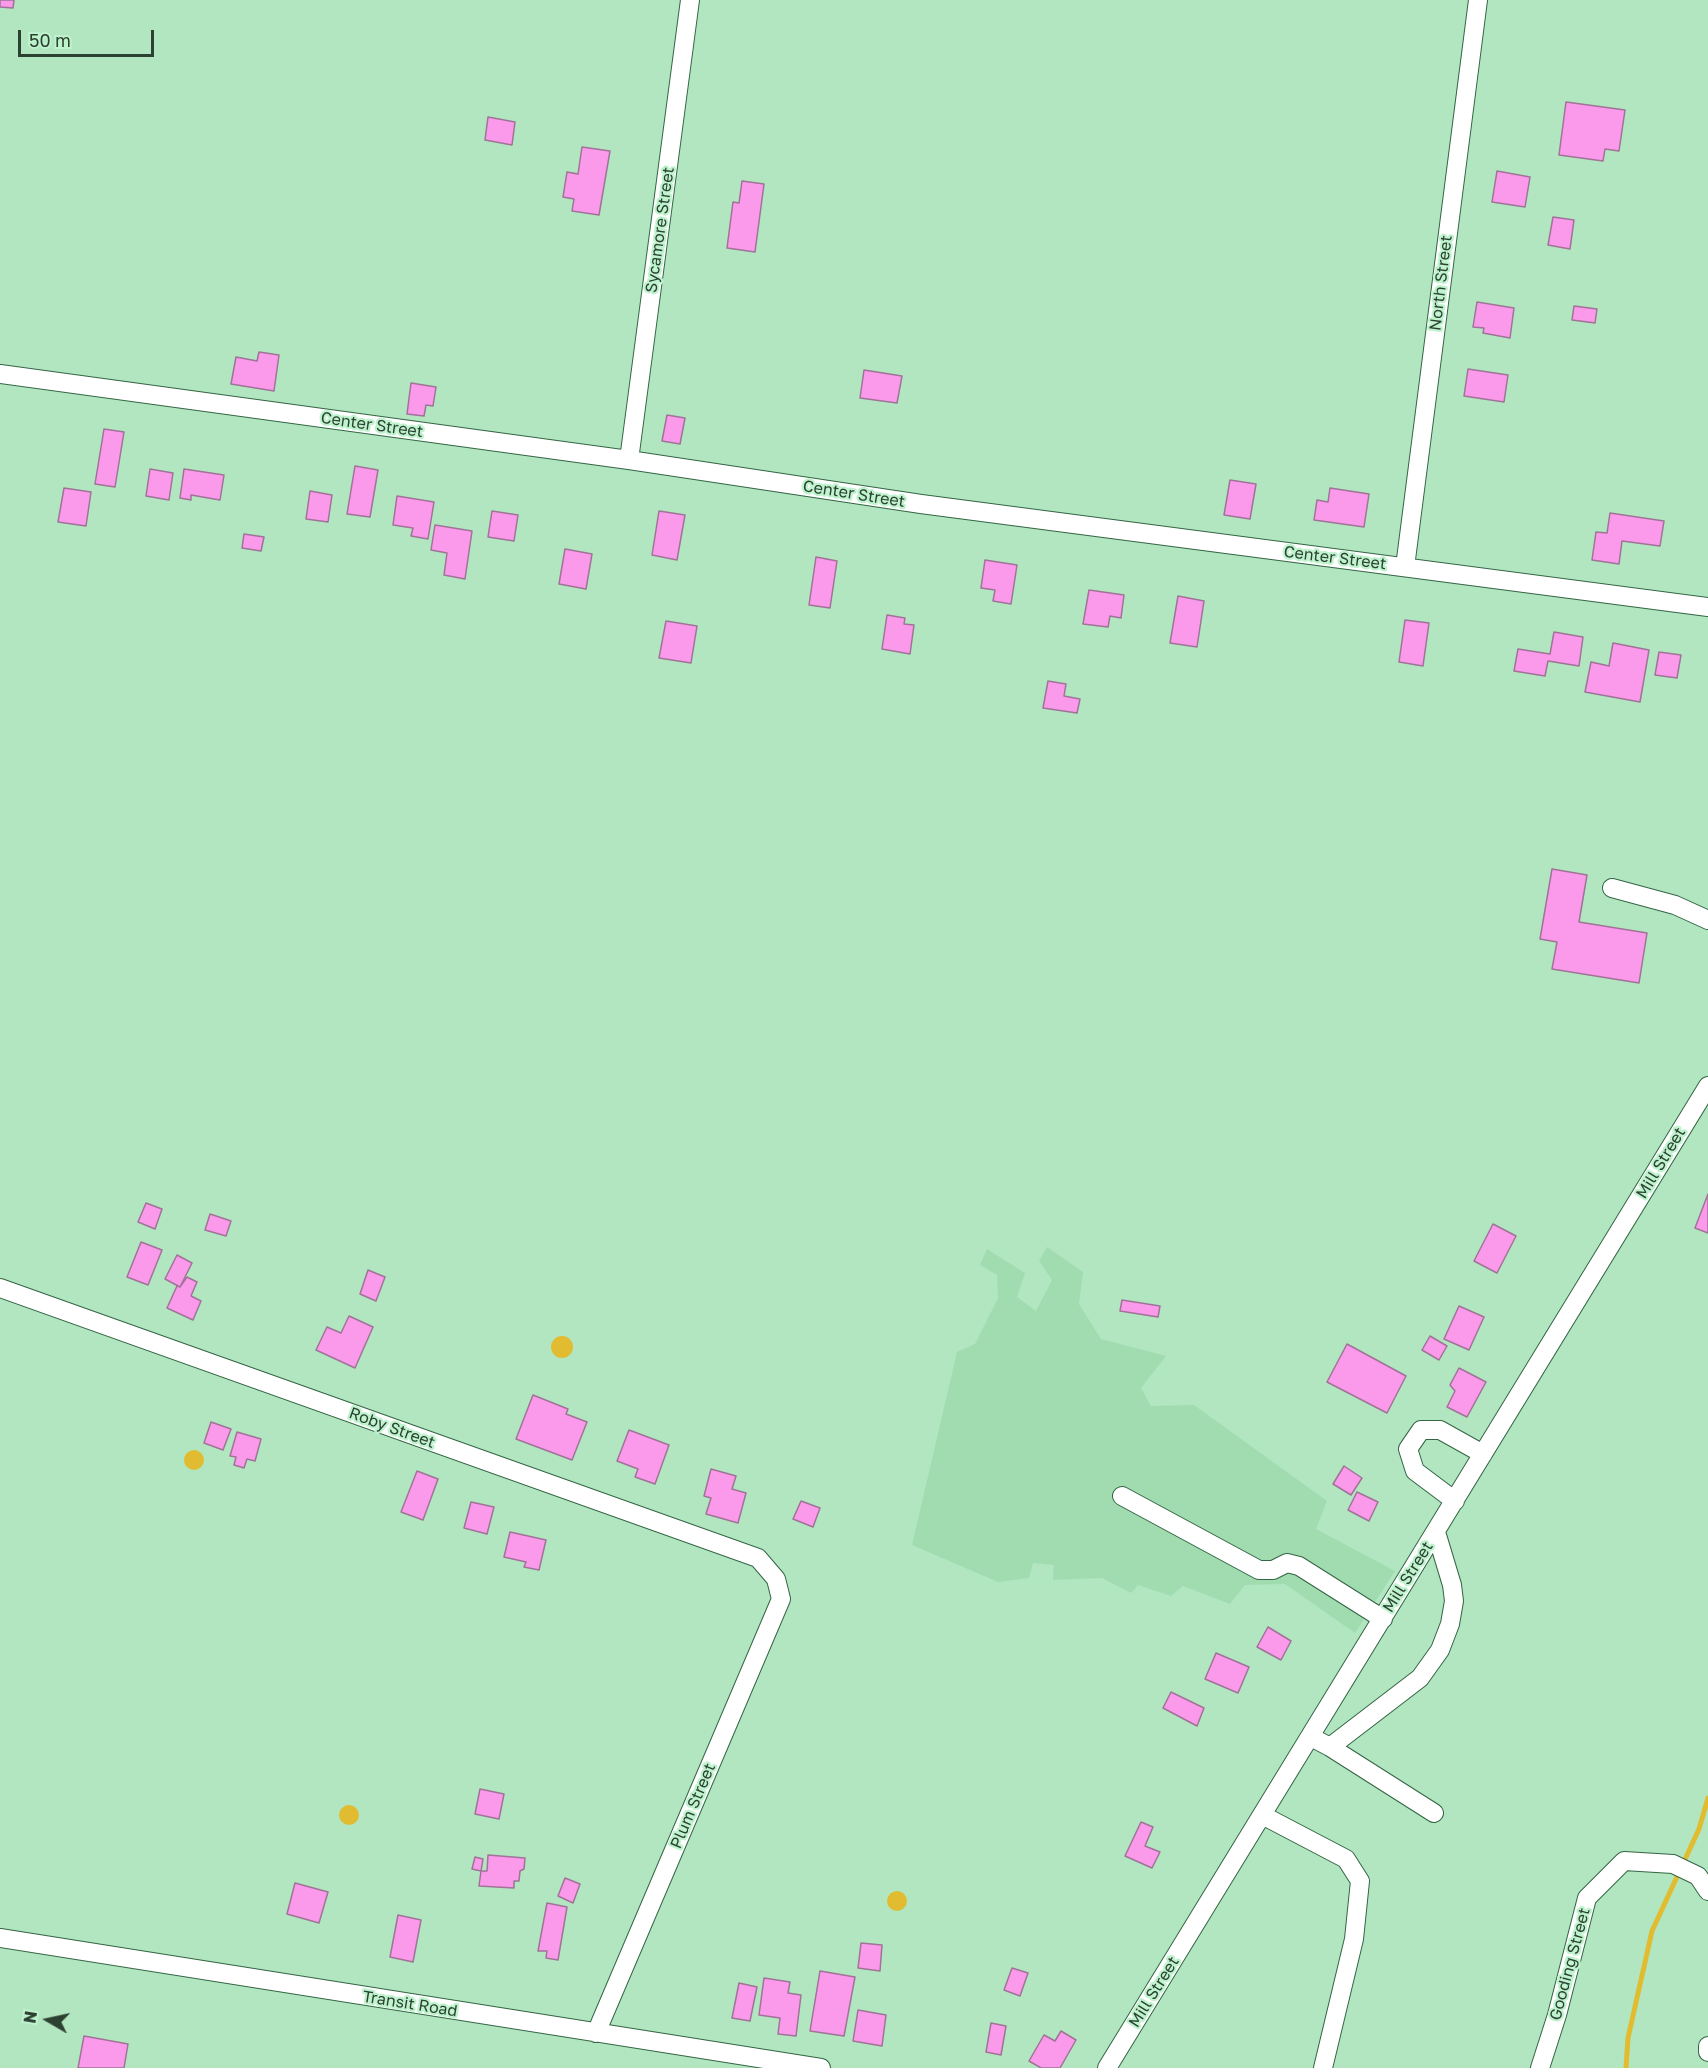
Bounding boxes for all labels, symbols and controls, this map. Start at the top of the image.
scale bar [21,18,158,56]
text: 50 m [29,29,71,51]
street label: Sycamore Street [642,166,678,294]
street label: North Street [1426,234,1456,332]
street label: Center Street [320,408,424,442]
street label: Center Street [802,476,906,512]
street label: Center Street [1283,542,1387,574]
street label: Mill Street [1632,1124,1690,1202]
street label: Roby Street [346,1404,438,1452]
street label: Mill Street [1379,1538,1437,1616]
street label: Plum Street [666,1760,720,1852]
street label: Gooding Street [1546,1906,1594,2022]
street label: Mill Street [1125,1953,1183,2031]
street label: Transit Road [361,1987,459,2021]
north arrow [18,1990,78,2050]
text: N [19,2010,41,2025]

